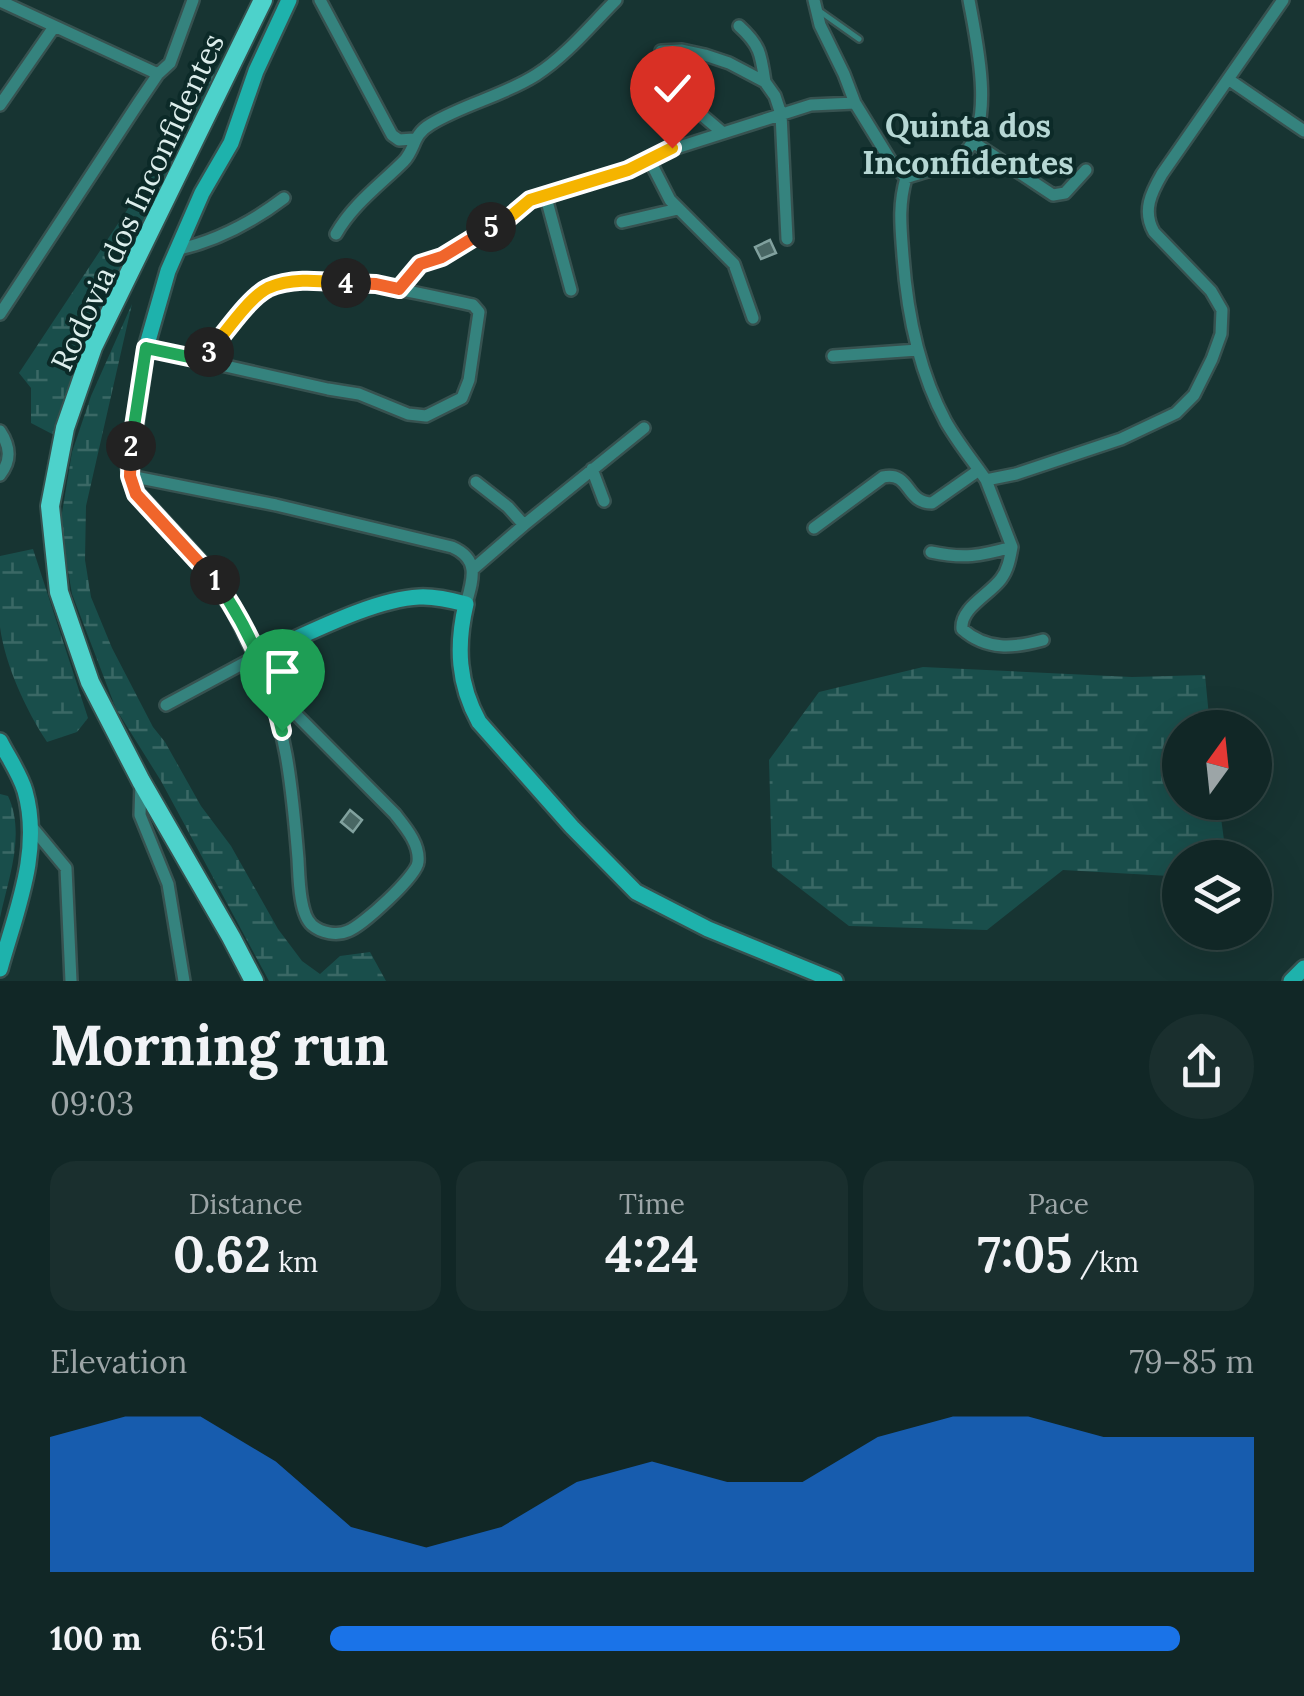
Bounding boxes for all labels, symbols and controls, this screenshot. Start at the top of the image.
street label: Rodovia dos Inconfidentes [42,27,232,377]
pin [630,46,715,149]
icon: check [645,61,700,116]
district label: Quinta dos Inconfidentes [862,105,1074,183]
pin: 5 [466,202,516,252]
text: 5 [483,209,499,245]
pin: 4 [321,258,371,308]
text: 4 [338,265,354,301]
pin: 3 [184,327,234,377]
text: 3 [201,334,217,370]
pin: 2 [106,421,156,471]
text: 2 [124,428,138,464]
pin: 1 [190,555,240,605]
text: 1 [209,562,221,598]
pin [240,629,325,732]
icon: arrive [255,644,310,699]
north arrow [1162,710,1272,820]
map controls [1162,710,1272,950]
button: layers [1162,840,1272,950]
text: Morning run [50,1010,388,1080]
button: share [1149,1014,1254,1119]
text: 09:03 [50,1083,134,1124]
text: Distance [189,1186,303,1222]
text: Time [619,1186,685,1222]
text: Pace [1028,1186,1089,1222]
text: 0.62 [173,1222,271,1286]
text: 4:24 [605,1222,699,1286]
text: 7:05 [978,1222,1072,1286]
text: km [271,1244,318,1280]
text: /km [1072,1244,1139,1280]
text: Elevation [50,1341,187,1382]
text: 79–85 m [1129,1341,1254,1382]
text: 100 m [50,1618,142,1659]
text: 6:51 [210,1618,266,1659]

